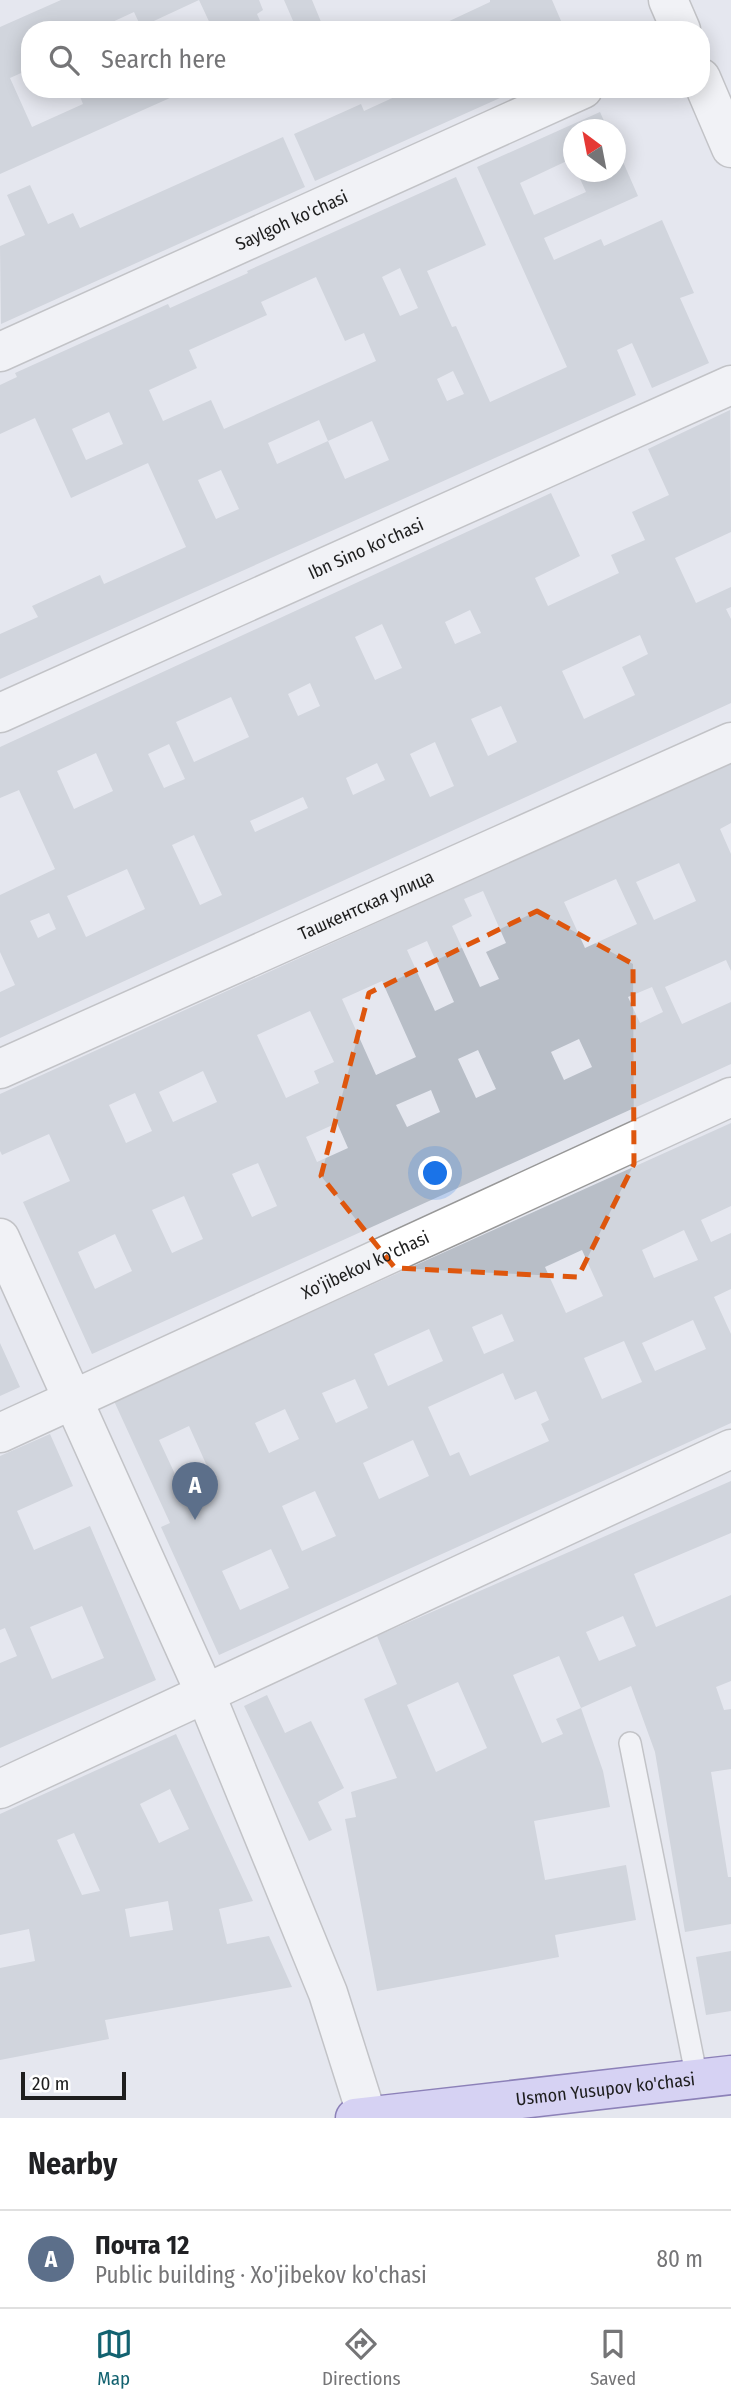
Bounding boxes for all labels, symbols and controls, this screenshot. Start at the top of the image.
search box [21,21,710,98]
icon: search [45,41,83,79]
text: Search here [101,44,226,75]
north arrow [563,119,626,182]
street label: Saylgoh ko'chasi [232,186,351,255]
street label: Ibn Sino ko'chasi [305,513,427,584]
street label: Ташкентская улица [295,865,437,945]
your location [418,1156,452,1190]
street label: Xo'jibekov ko'chasi [298,1226,433,1304]
pin: A [172,1462,218,1520]
street label: Usmon Yusupov ko'chasi [515,2068,696,2111]
scale bar [21,2069,126,2101]
text: 20 m [32,2072,69,2095]
text: Nearby [28,2146,117,2182]
text: Почта 12 [95,2230,189,2261]
text: A [45,2245,57,2273]
text: 80 m [656,2245,703,2273]
text: Public building · Xo'jibekov ko'chasi [95,2261,427,2289]
tab: Map [95,2325,133,2390]
tab: Directions [322,2325,401,2390]
tab: Saved [590,2325,636,2390]

